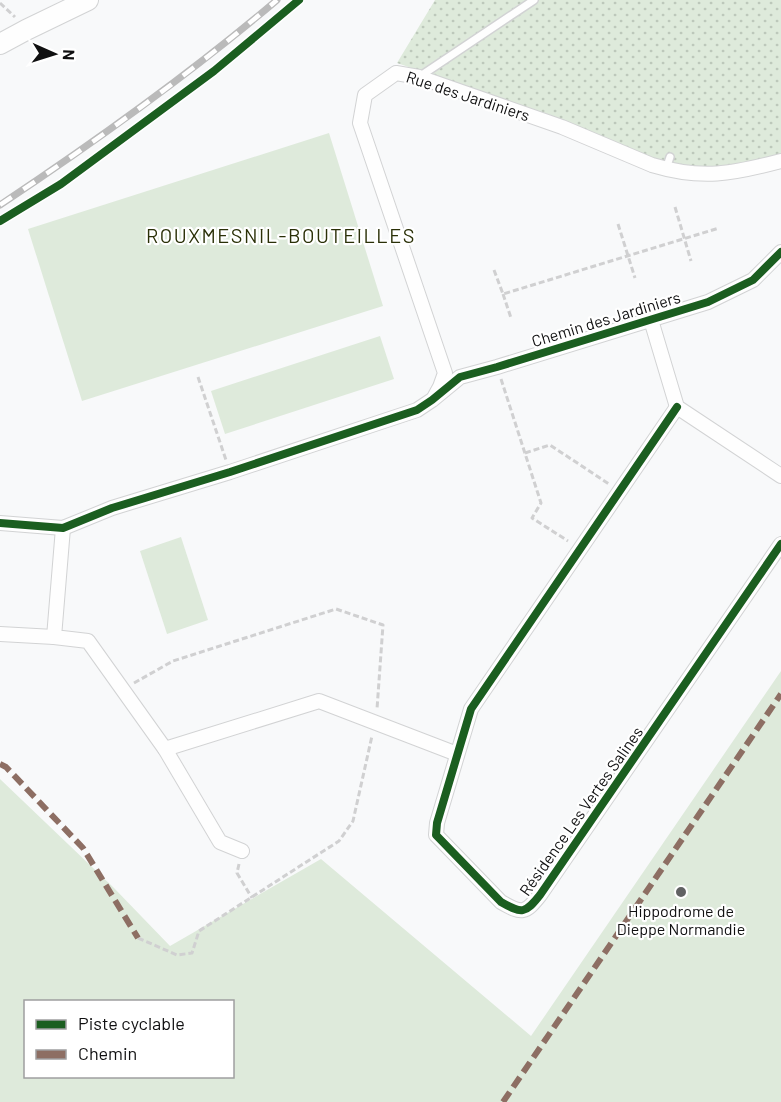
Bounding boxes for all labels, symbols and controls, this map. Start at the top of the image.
north arrow [24,24,84,84]
text: N [60,49,79,61]
street label: Rue des Jardiniers [404,67,532,124]
district label: ROUXMESNIL-BOUTEILLES [146,223,416,247]
street label: Chemin des Jardiniers [529,287,683,350]
street label: Résidence Les Vertes Salines [515,723,646,899]
marker: Hippodrome de Dieppe Normandie [674,885,688,899]
place label: Hippodrome de Dieppe Normandie [617,901,745,938]
legend [24,1000,234,1078]
text: Piste cyclable [78,1012,185,1034]
text: Chemin [78,1042,137,1064]

